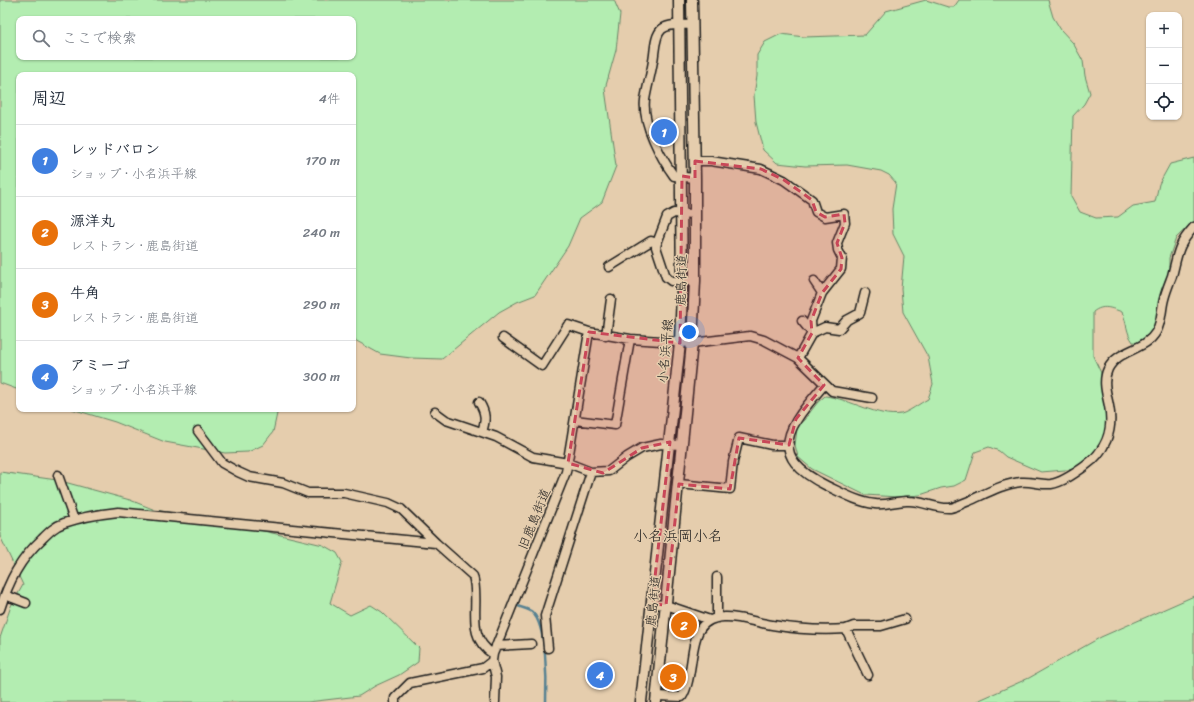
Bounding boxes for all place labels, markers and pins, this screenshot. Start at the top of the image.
pin: 1 [651,117,677,147]
pin: 2 [671,610,697,640]
pin: 4 [587,660,613,690]
pin: 3 [660,662,686,692]

